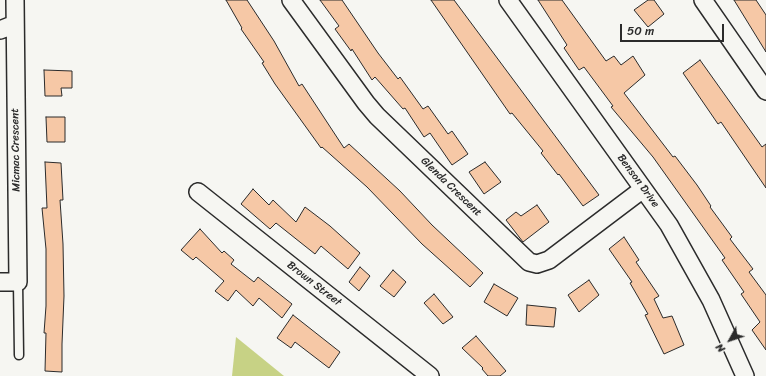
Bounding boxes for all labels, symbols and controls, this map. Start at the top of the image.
scale bar [622,16,726,42]
text: 50 m [627,20,654,42]
street label: Micmac Crescent [9,108,23,192]
street label: Benson Drive [614,152,662,210]
street label: Glenda Crescent [418,155,484,219]
street label: Brown Street [284,259,344,309]
north arrow [710,320,750,360]
text: N [711,339,730,357]

